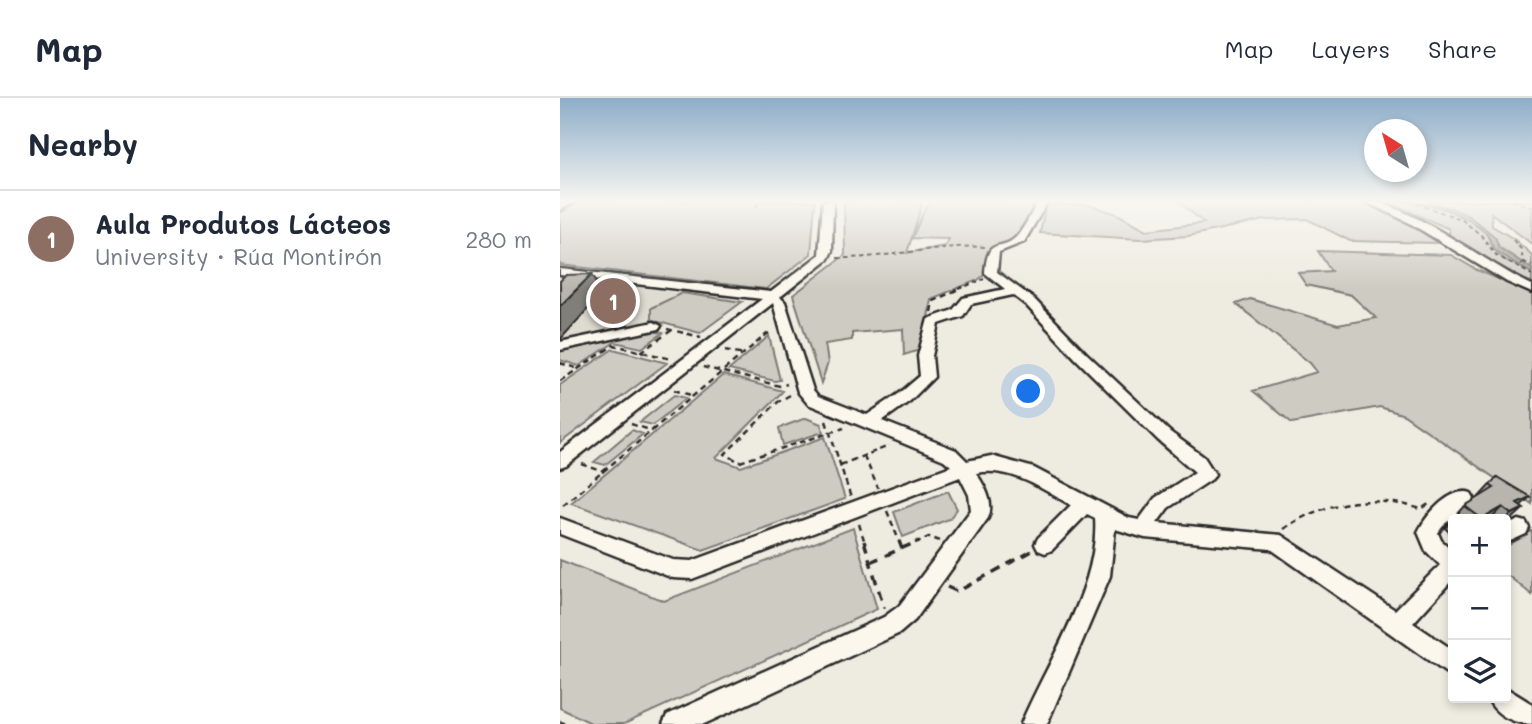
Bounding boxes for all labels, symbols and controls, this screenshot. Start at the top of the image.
text: Map [35,27,103,70]
text: Map [1225,33,1273,64]
text: Layers [1311,33,1390,64]
text: Share [1428,33,1497,64]
north arrow [1364,119,1427,182]
text: Nearby [28,124,138,164]
text: Aula Produtos Lácteos [95,207,391,241]
text: 1 [46,224,56,254]
text: 280 m [465,224,532,254]
text: University · Rúa Montirón [95,241,382,271]
pin: 1 [590,275,636,327]
your location [1011,374,1045,408]
map controls [1448,514,1511,703]
button: + [1448,514,1511,577]
button: − [1448,577,1511,640]
button: layers [1448,640,1511,703]

